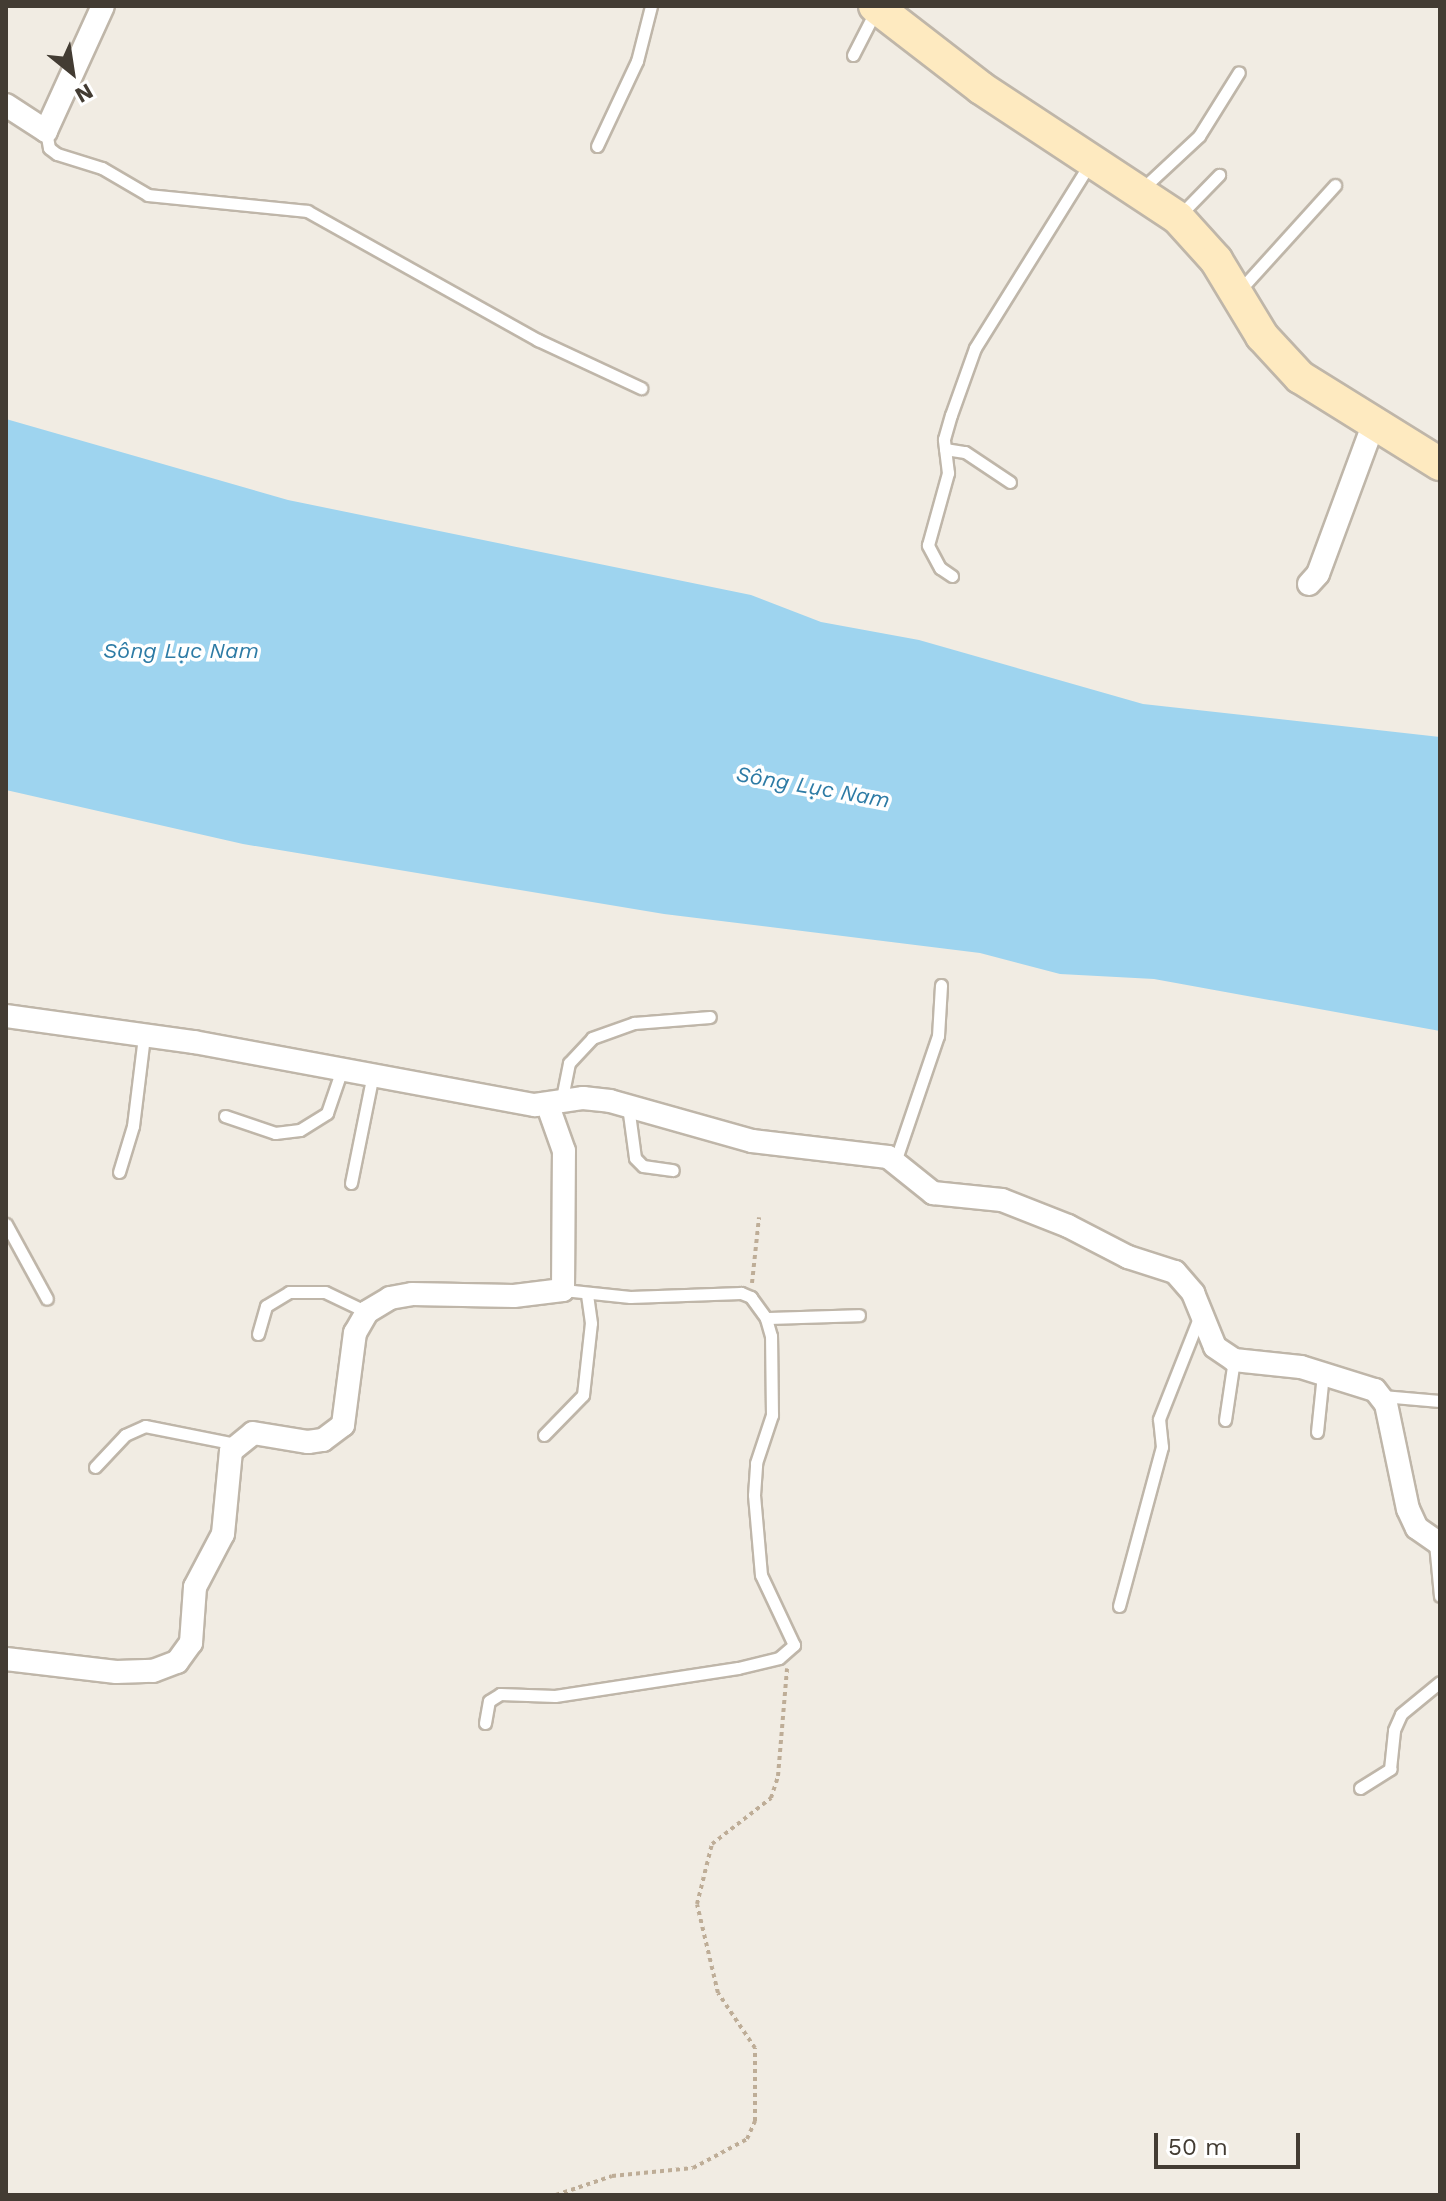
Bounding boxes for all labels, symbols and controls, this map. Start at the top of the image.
north arrow [32,32,112,112]
text: N [71,78,98,108]
water label: Sông Lục Nam [103,638,259,664]
water label: Sông Lục Nam [734,760,892,814]
scale bar [1158,2117,1304,2167]
text: 50 m [1168,2133,1228,2161]

